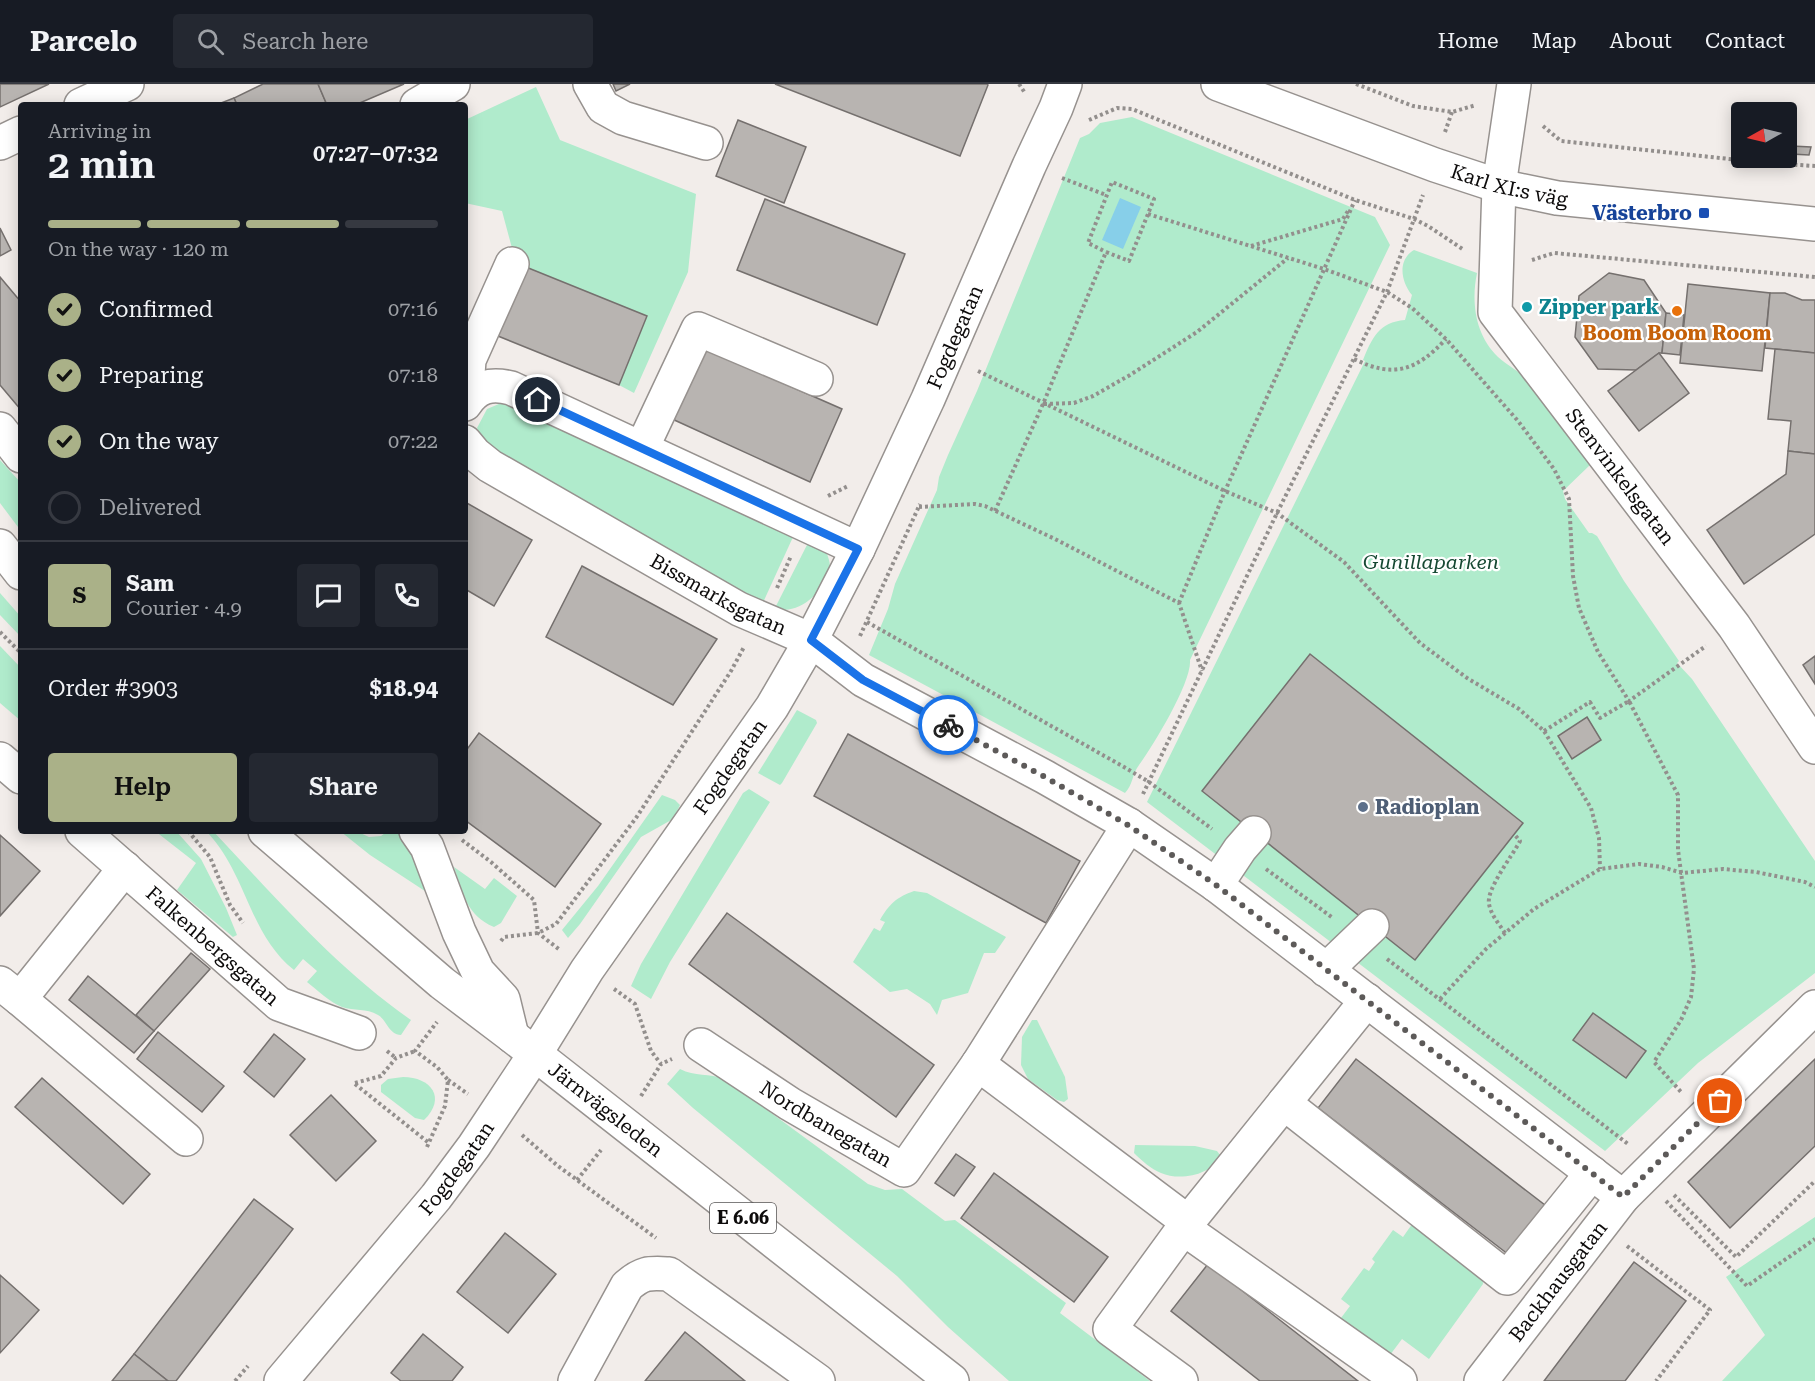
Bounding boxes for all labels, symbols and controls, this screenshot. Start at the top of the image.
search box [173,14,593,68]
text: Parcelo [30,25,137,58]
icon: search [194,25,227,58]
text: Search here [242,29,368,54]
text: Home [1438,29,1499,53]
text: Map [1532,29,1577,53]
text: About [1610,29,1672,53]
text: Contact [1705,29,1785,53]
north arrow [1731,102,1797,168]
map controls [1731,102,1797,168]
text: Arriving in [48,119,151,143]
text: 07:27–07:32 [313,141,438,166]
text: 2 min [48,142,155,188]
street label: Karl XI:s väg [1448,159,1570,211]
place label: Västerbro [1592,201,1692,225]
marker: Västerbro [1697,206,1711,220]
text: On the way · 120 m [48,237,229,261]
street label: Fogdegatan [922,281,988,393]
icon: check [48,293,81,326]
place label: Zipper park [1539,295,1659,319]
text: Confirmed [99,297,213,322]
text: 07:16 [388,297,438,321]
marker: Zipper park [1520,300,1534,314]
marker: Boom Boom Room [1670,304,1684,318]
place label: Boom Boom Room [1582,321,1772,345]
icon: check [48,359,81,392]
text: Preparing [99,363,203,388]
text: 07:18 [388,363,438,387]
pin [512,374,563,425]
icon: home [521,383,554,416]
street label: Stenvinkelsgatan [1561,404,1680,550]
icon: check [48,425,81,458]
text: On the way [99,429,219,454]
text: 07:22 [388,429,438,453]
text: Delivered [99,495,201,520]
street label: Bissmarksgatan [646,549,790,640]
park label: Gunillaparken [1363,550,1499,574]
button: chat [297,564,360,627]
button: phone [375,564,438,627]
text: Sam [126,571,174,596]
text: S [73,583,86,608]
text: Courier · 4.9 [126,596,242,620]
text: Order #3903 [48,676,178,701]
text: $18.94 [369,676,438,701]
courier [918,695,978,755]
icon: bike [932,709,965,742]
street label: Fogdegatan [688,714,772,819]
button: Help [48,753,237,822]
button: Share [249,753,438,822]
place label: Radioplan [1375,795,1480,819]
marker: Radioplan [1356,800,1370,814]
street label: Falkenbergsgatan [141,881,284,1011]
street label: Järnvägsleden [543,1057,668,1162]
pin [1694,1075,1745,1126]
street label: Nordbanegatan [756,1076,896,1172]
icon: bag [1703,1084,1736,1117]
street label: Fogdegatan [414,1117,499,1220]
road number: E 6.06 [710,1203,776,1233]
street label: Backhausgatan [1504,1216,1612,1346]

